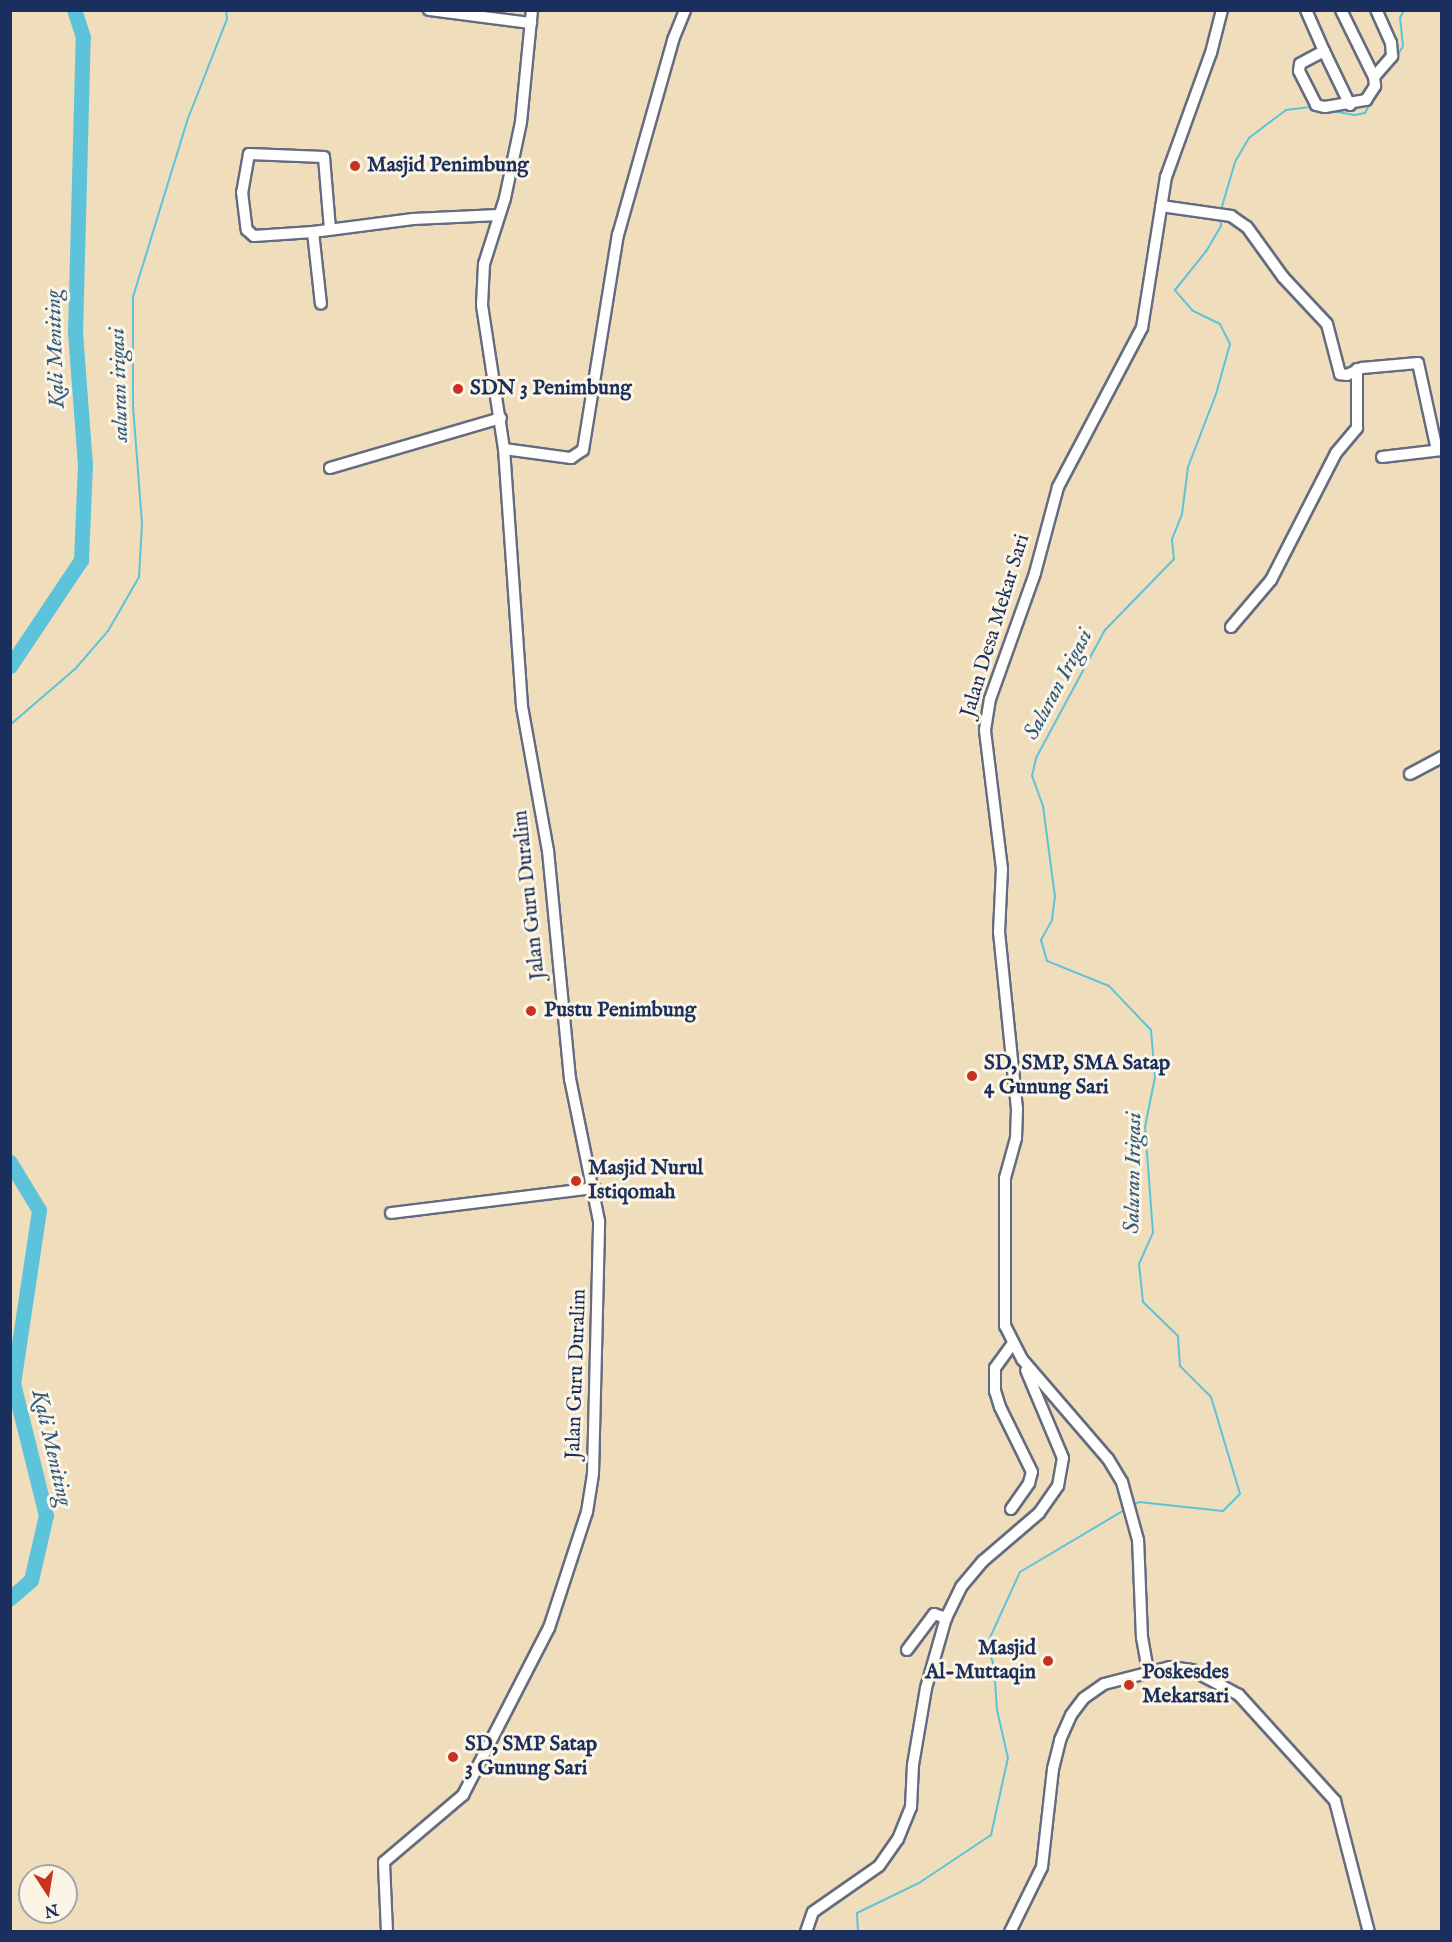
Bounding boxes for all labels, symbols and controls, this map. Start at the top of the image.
place label: Masjid Penimbung [367,153,529,179]
marker: Masjid Penimbung [348,159,362,173]
water label: Kali Meniting [41,289,71,409]
water label: saluran irigasi [105,328,135,442]
place label: SDN 3 Penimbung [470,376,632,402]
marker: SDN 3 Penimbung [451,382,465,396]
street label: Jalan Desa Mekar Sari [956,531,1036,721]
water label: Saluran Irigasi [1019,625,1099,745]
street label: Jalan Guru Duralim [509,809,551,981]
place label: Pustu Penimbung [544,998,696,1024]
marker: Pustu Penimbung [522,1002,540,1020]
place label: SD, SMP, SMA Satap 4 Gunung Sari [984,1051,1170,1101]
marker: SD, SMP, SMA Satap 4 Gunung Sari [965,1069,979,1083]
water label: Saluran Irigasi [1120,1112,1148,1234]
place label: Masjid Nurul Istiqomah [588,1156,703,1206]
marker: Masjid Nurul Istiqomah [569,1174,583,1188]
street label: Jalan Guru Duralim [561,1288,593,1460]
water label: Kali Meniting [25,1387,77,1509]
place label: Masjid Al-Muttaqin [925,1636,1036,1686]
marker: Masjid Al-Muttaqin [1041,1654,1055,1668]
place label: Poskesdes Mekarsari [1142,1660,1229,1710]
marker: Poskesdes Mekarsari [1120,1676,1138,1694]
place label: SD, SMP Satap 3 Gunung Sari [465,1732,597,1782]
marker: SD, SMP Satap 3 Gunung Sari [446,1750,460,1764]
north arrow [18,1864,78,1924]
text: N [42,1898,60,1921]

